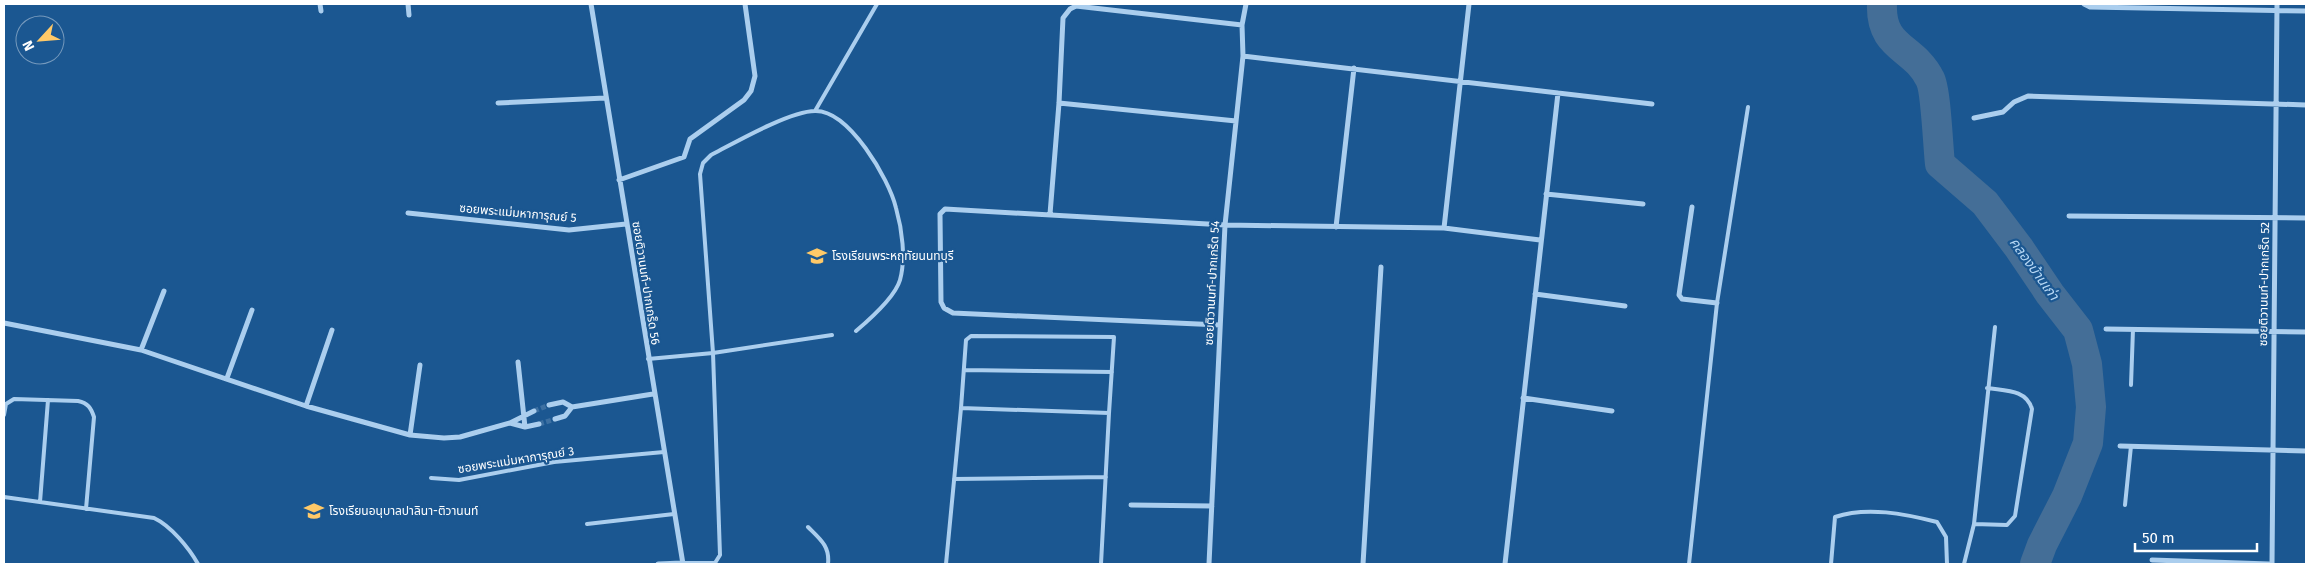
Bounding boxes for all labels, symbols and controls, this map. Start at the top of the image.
north arrow [15,15,65,65]
text: N [19,38,38,53]
street label: ซอยพระแม่มหาการุณย์ 5 [459,201,577,225]
street label: ซอยติวานนท์-ปากเกร็ด 56 [629,220,663,346]
street label: ซอยติวานนท์-ปากเกร็ด 54 [1202,220,1222,346]
street label: ซอยติวานนท์-ปากเกร็ด 52 [2256,222,2272,346]
water label: คลองบ้านเก่า [2006,234,2063,305]
school or university icon: โรงเรียนพระหฤทัยนนทบุรี [806,245,828,267]
place label: โรงเรียนพระหฤทัยนนทบุรี [832,249,954,263]
street label: ซอยพระแม่มหาการุณย์ 3 [457,444,575,476]
school or university icon: โรงเรียนอนุบาลปาลินา-ติวานนท์ [303,500,325,522]
place label: โรงเรียนอนุบาลปาลินา-ติวานนท์ [329,504,478,518]
scale bar [2135,520,2258,552]
text: 50 m [2142,529,2175,547]

